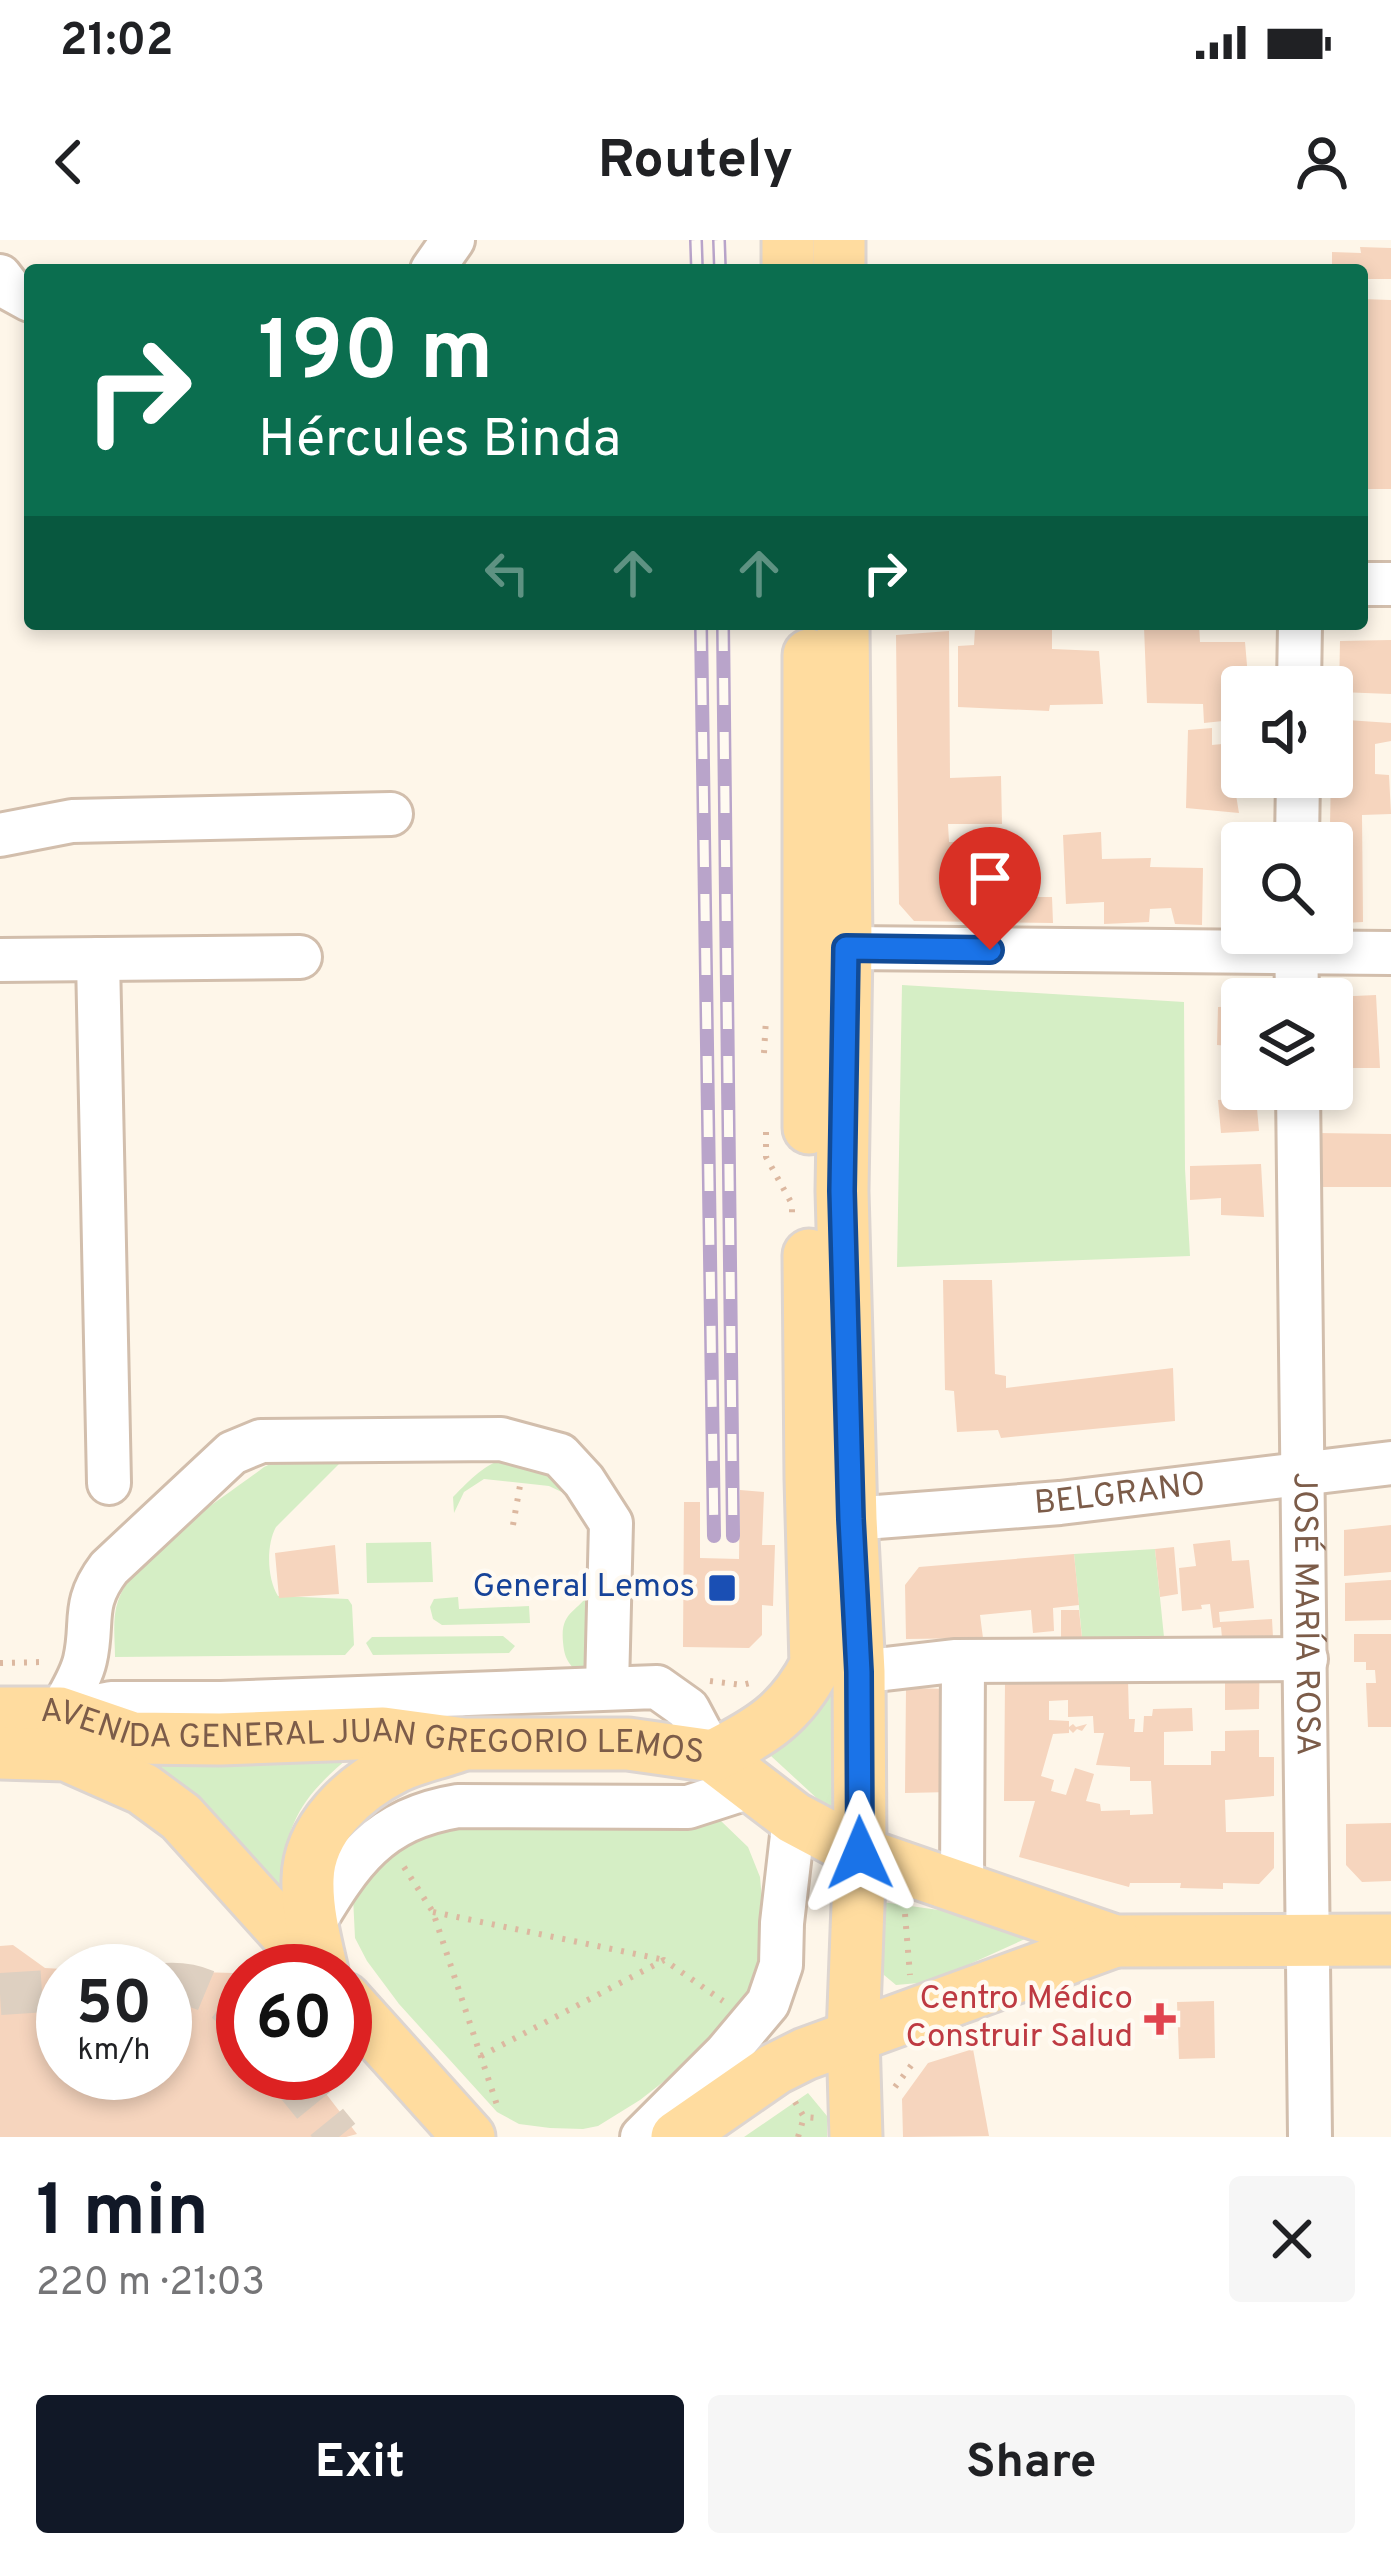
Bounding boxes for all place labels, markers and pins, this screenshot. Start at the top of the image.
pin [939,827,1041,950]
place label: General Lemos [473,1567,695,1609]
marker: General Lemos [706,1572,738,1604]
place label: Centro Médico Construir Salud [906,1979,1133,2059]
marker: Centro Médico Construir Salud [1144,2003,1176,2035]

